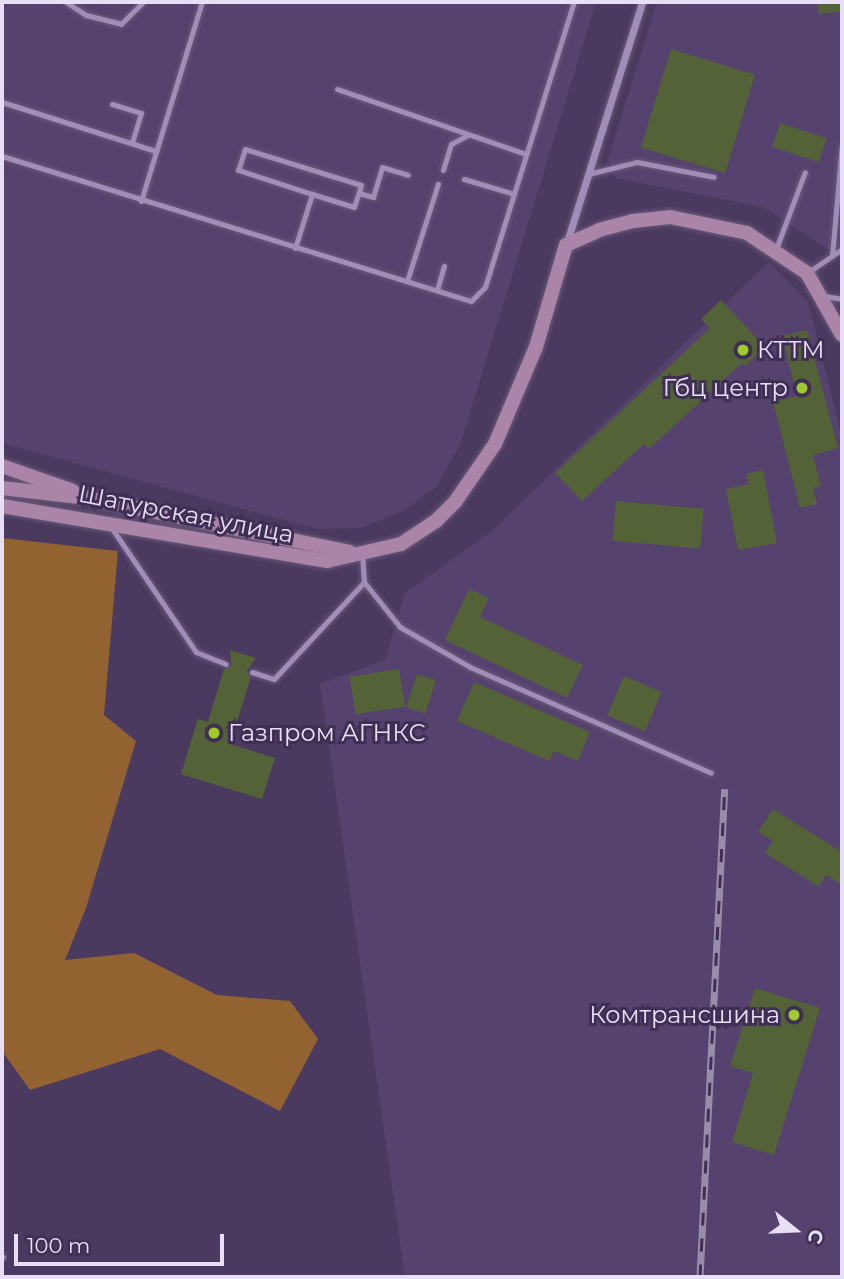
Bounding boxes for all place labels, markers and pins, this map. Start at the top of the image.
place label: КТТМ [757,336,825,364]
marker: КТТМ [735,342,751,358]
place label: Гбц центр [663,374,788,402]
marker: Гбц центр [794,380,810,396]
place label: Газпром АГНКС [228,719,426,747]
marker: Газпром АГНКС [206,725,222,741]
place label: Комтрансшина [589,1001,780,1029]
marker: Комтрансшина [786,1007,802,1023]

